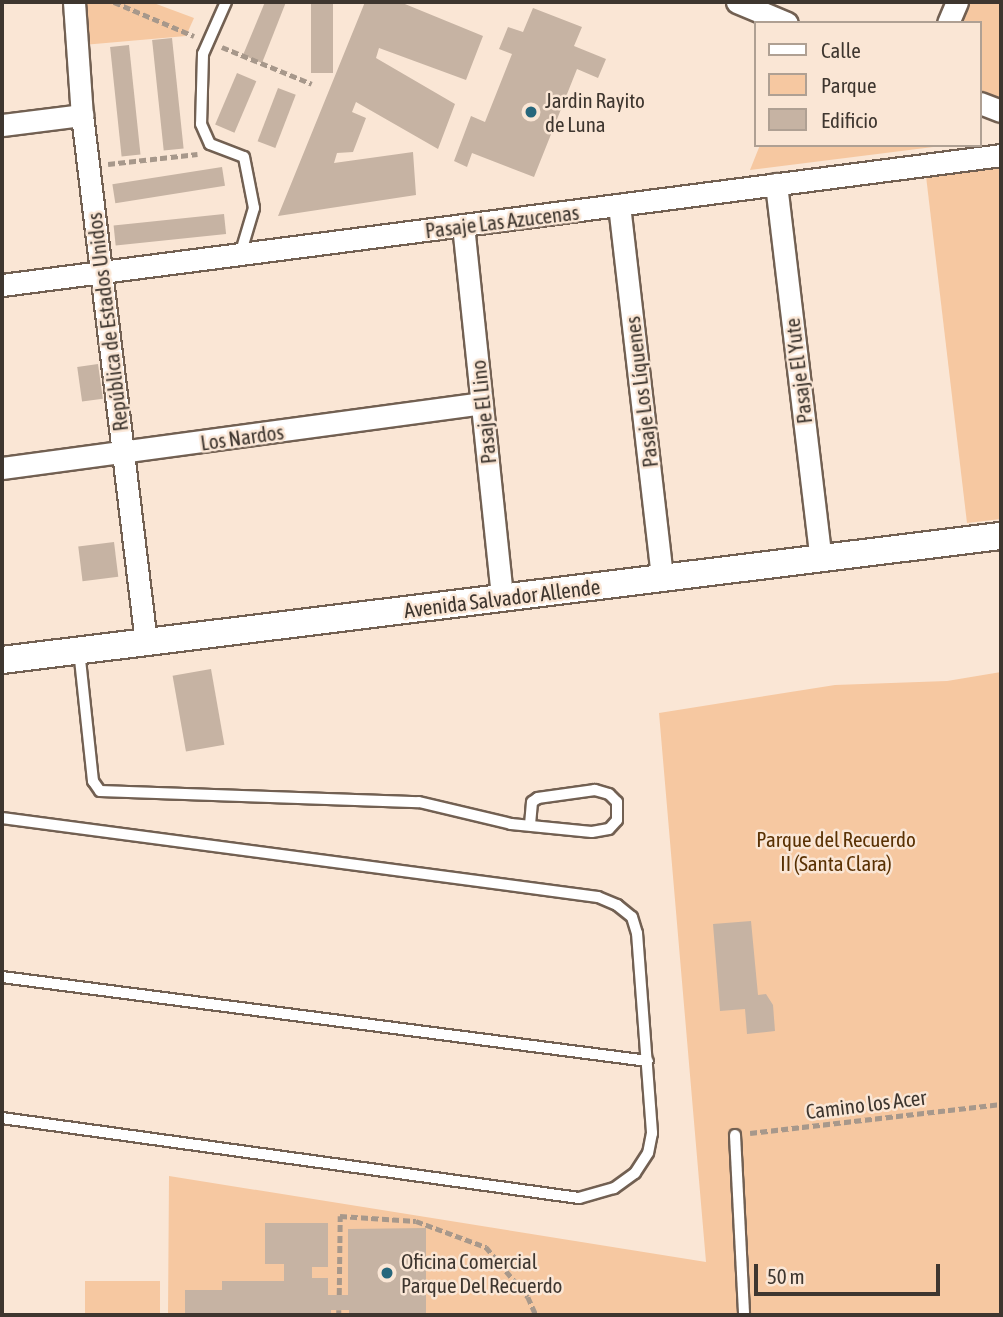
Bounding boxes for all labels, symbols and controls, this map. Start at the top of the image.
legend [754,21,982,147]
text: Calle [821,38,861,62]
text: Parque [821,73,876,97]
place label: Jardin Rayito de Luna [545,87,645,137]
marker: Jardin Rayito de Luna [523,104,539,120]
text: Edificio [821,108,878,132]
street label: Pasaje Las Azucenas [424,199,580,243]
street label: República de Estados Unidos [81,211,133,433]
street label: Pasaje Los Líquenes [619,315,663,469]
street label: Pasaje El Yute [779,317,817,425]
street label: Pasaje El Lino [465,359,501,465]
street label: Los Nardos [199,419,285,455]
street label: Avenida Salvador Allende [403,573,601,623]
park label: Parque del Recuerdo II (Santa Clara) [756,826,916,876]
street label: Camino los Acer [804,1084,928,1124]
place label: Oficina Comercial Parque Del Recuerdo [401,1248,562,1298]
scale bar [758,1250,944,1294]
text: 50 m [767,1264,805,1288]
marker: Oficina Comercial Parque Del Recuerdo [379,1265,395,1281]

